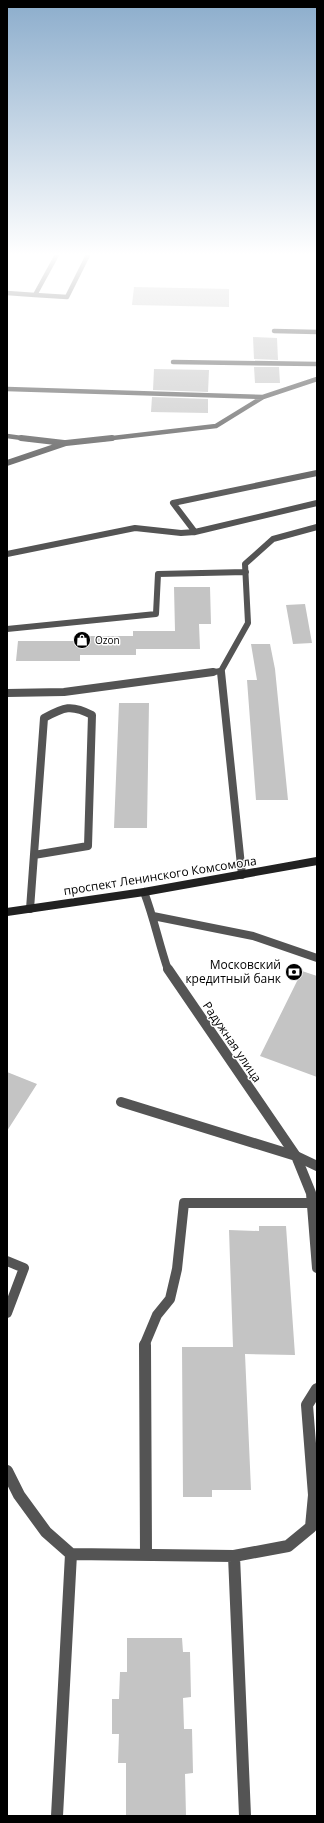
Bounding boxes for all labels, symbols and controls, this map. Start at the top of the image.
shop icon: Ozon [72,630,92,650]
place label: Ozon [95,633,120,647]
street label: проспект Ленинского Комсомола [62,852,258,899]
place label: Московский кредитный банк [185,956,282,987]
bank icon: Московский кредитный банк [284,962,304,982]
street label: Радужная улица [199,998,266,1086]

